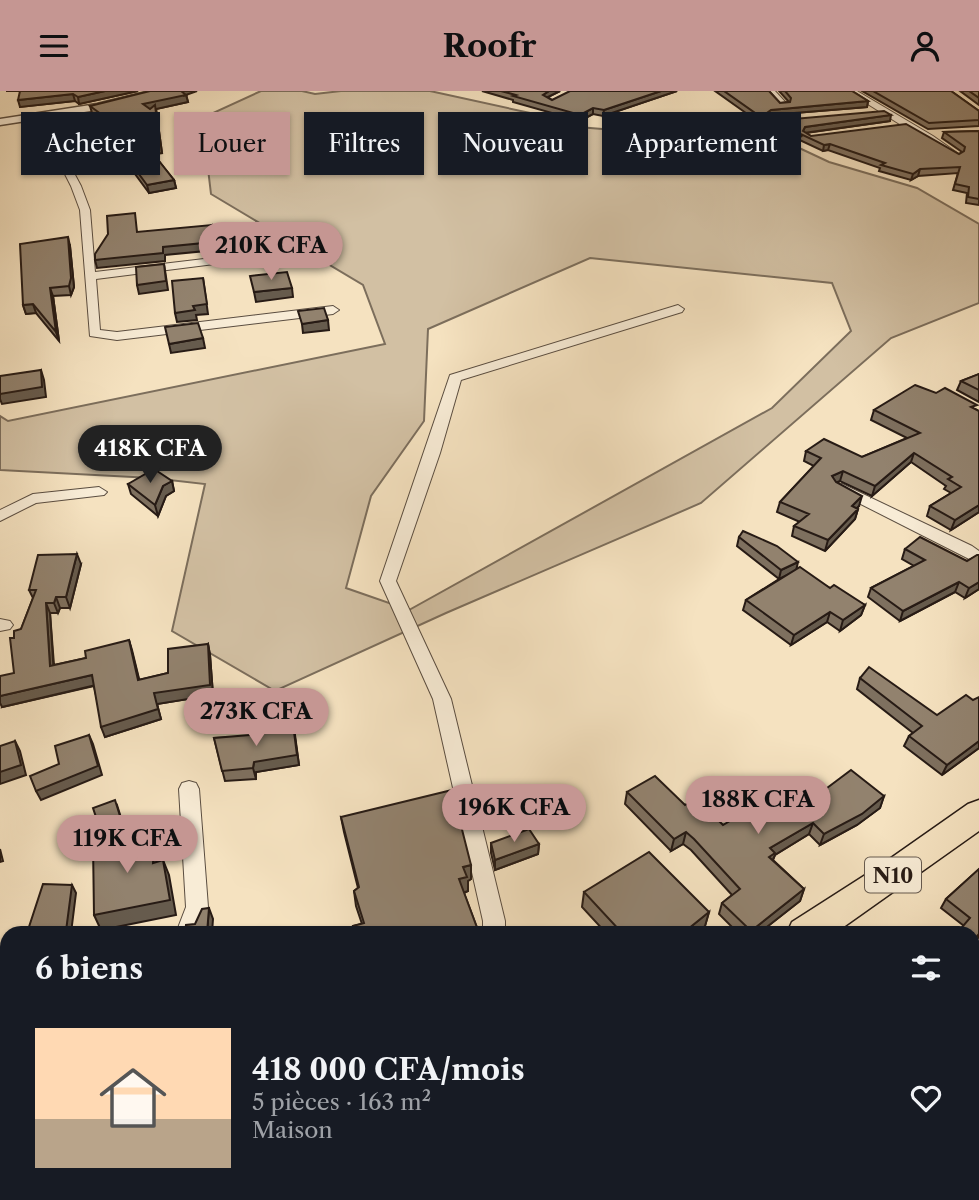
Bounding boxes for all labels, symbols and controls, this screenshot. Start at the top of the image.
text: Roofr [443,26,536,65]
icon: menu [35,27,73,65]
icon: person [906,27,944,65]
chip: Acheter [21,112,160,175]
chip: Louer [174,112,290,175]
chip: Filtres [304,112,424,175]
chip: Nouveau [438,112,588,175]
chip: Appartement [602,112,801,175]
pin: 210K CFA [199,223,343,282]
text: 210K CFA [215,231,327,259]
pin: 418K CFA [78,425,222,485]
text: 418K CFA [94,434,206,462]
pin: 273K CFA [184,689,328,748]
text: 273K CFA [200,697,312,725]
pin: 188K CFA [686,777,830,836]
pin: 196K CFA [442,785,586,844]
text: 188K CFA [702,785,814,813]
text: 196K CFA [458,793,570,821]
pin: 119K CFA [55,815,199,875]
text: 119K CFA [73,824,181,852]
road number: N10 [865,857,921,893]
icon: filters [907,949,945,987]
text: 6 biens [35,950,143,987]
text: 418 000 CFA/mois [252,1051,525,1088]
icon: home [91,1056,175,1140]
icon: heart [907,1079,945,1117]
text: 5 pièces · 163 m² [252,1088,431,1116]
text: Maison [252,1116,333,1144]

